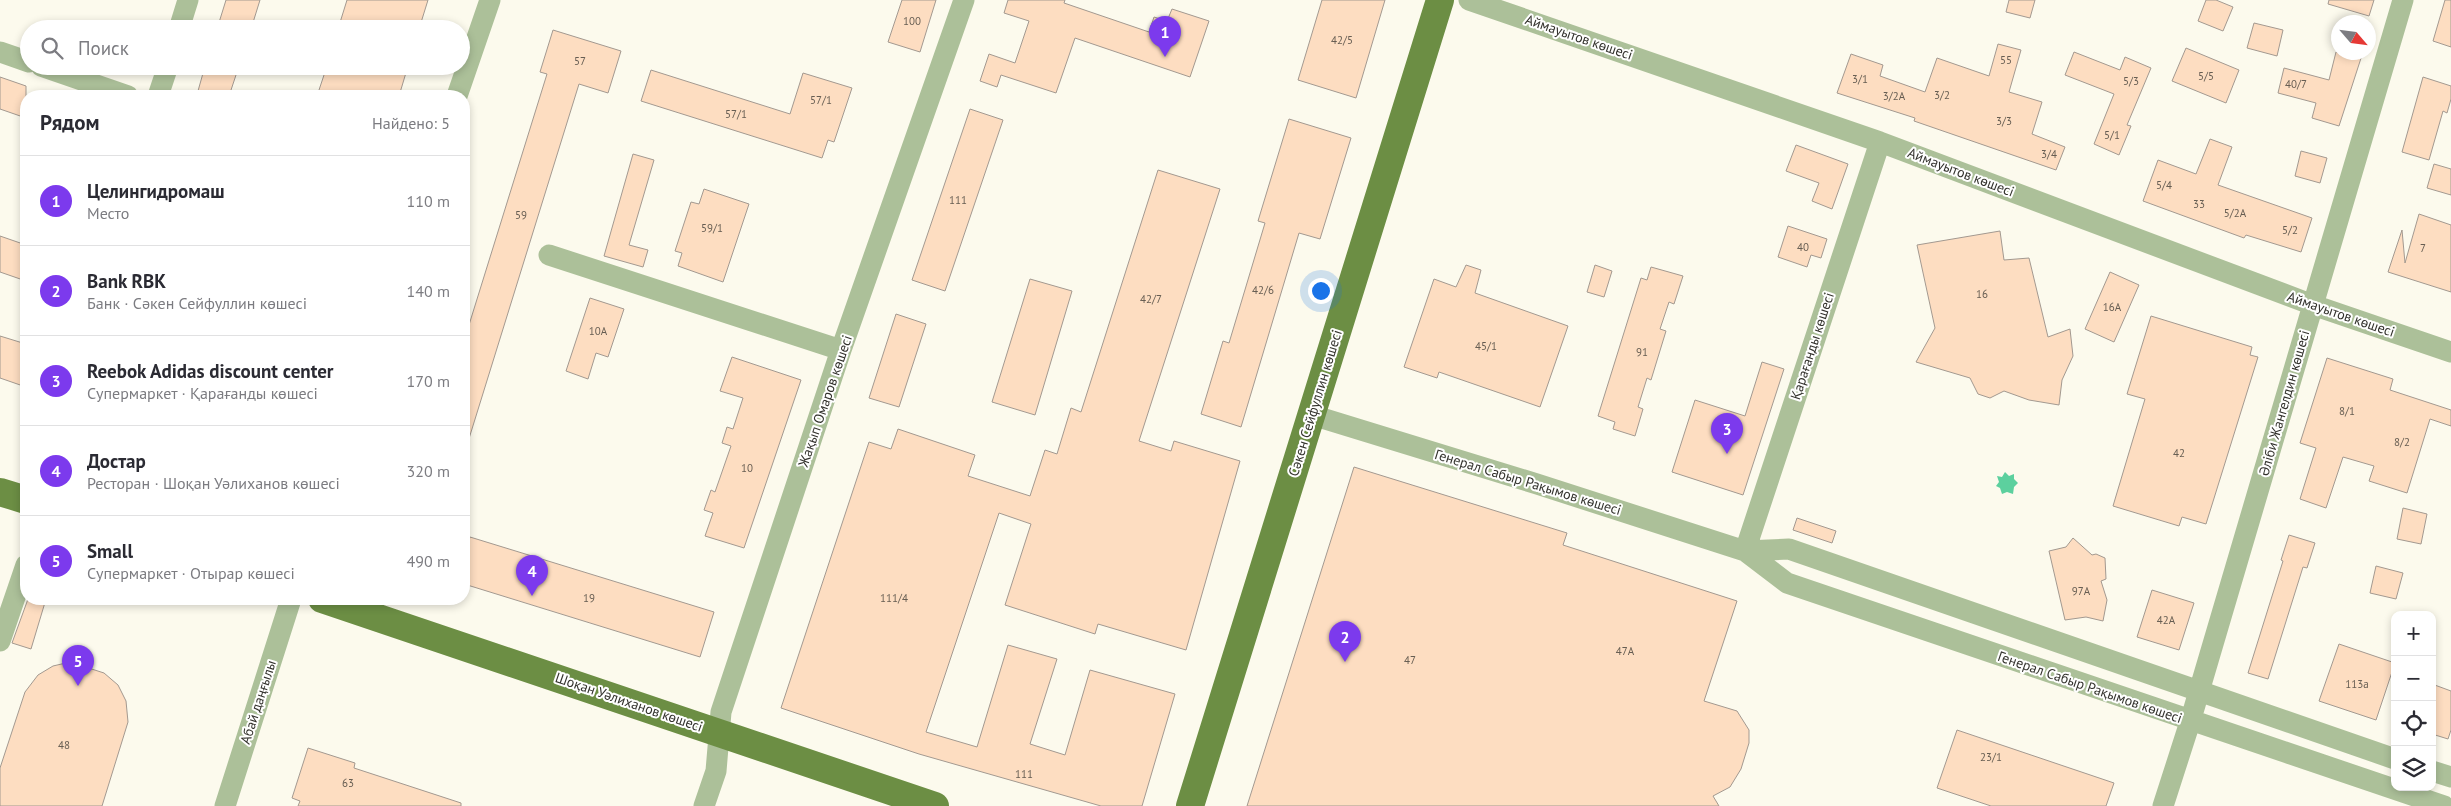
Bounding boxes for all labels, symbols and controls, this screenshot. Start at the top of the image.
street label: Аймауытов көшесі [1523,10,1635,64]
house number: 100 [903,14,921,28]
north arrow [2331,15,2376,60]
pin: 1 [1149,16,1181,57]
search box [20,20,470,75]
house number: 42/5 [1331,33,1353,47]
icon: search [38,34,66,62]
text: Поиск [78,36,129,60]
house number: 55 [2000,53,2012,67]
house number: 57 [574,54,586,68]
house number: 5/5 [2198,69,2214,83]
house number: 3/1 [1852,72,1868,86]
house number: 5/3 [2123,74,2139,88]
house number: 40/7 [2285,77,2307,91]
house number: 3/2 [1934,88,1950,102]
house number: 3/2А [1883,89,1906,103]
house number: 57/1 [810,93,832,107]
house number: 57/1 [725,107,747,121]
text: Рядом [40,109,99,136]
text: Найдено: 5 [372,113,450,133]
house number: 3/3 [1996,114,2012,128]
house number: 5/1 [2104,128,2120,142]
street label: Аймауытов көшесі [1905,143,2017,201]
house number: 3/4 [2041,147,2057,161]
house number: 5/4 [2156,178,2172,192]
text: Целингидромаш [87,179,225,203]
text: 1 [51,191,61,211]
text: 110 m [407,191,450,211]
house number: 111 [949,193,967,207]
house number: 33 [2193,197,2205,211]
text: Место [87,203,129,223]
house number: 5/2А [2224,206,2247,220]
house number: 59 [515,208,527,222]
house number: 59/1 [701,221,723,235]
house number: 5/2 [2282,223,2298,237]
house number: 40 [1797,240,1809,254]
house number: 7 [2420,241,2426,255]
text: Bank RBK [87,269,166,293]
your location [1308,278,1334,304]
text: 2 [51,281,61,301]
text: 140 m [407,281,450,301]
house number: 42/6 [1252,283,1274,297]
house number: 16 [1976,287,1988,301]
street label: Аймауытов көшесі [2285,287,2397,341]
street label: Қарағанды көшесі [1786,290,1838,402]
house number: 42/7 [1140,292,1162,306]
text: Банк · Сәкен Сейфуллин көшесі [87,293,307,313]
house number: 16А [2103,300,2122,314]
house number: 10А [589,324,608,338]
street label: Сәкен Сейфуллин көшесі [1284,328,1346,478]
street label: Әліби Жангелдин көшесі [2255,328,2313,478]
street label: Жақып Омаров көшесі [794,333,856,470]
house number: 45/1 [1475,339,1497,353]
house number: 91 [1636,345,1648,359]
text: Reebok Adidas discount center [87,359,334,383]
text: 3 [51,371,61,391]
text: 170 m [407,371,450,391]
text: Супермаркет · Қарағанды көшесі [87,383,318,403]
house number: 8/1 [2339,404,2355,418]
pin: 3 [1711,413,1743,454]
house number: 8/2 [2394,435,2410,449]
street label: Генерал Сабыр Рақымов көшесі [1433,445,1623,519]
house number: 42 [2173,446,2185,460]
text: Достар [87,449,146,473]
text: 4 [51,461,61,481]
text: 320 m [407,461,450,481]
house number: 10 [741,461,753,475]
text: Ресторан · Шоқан Уәлиханов көшесі [87,473,340,493]
text: Small [87,539,133,563]
text: 5 [51,551,61,571]
text: 490 m [407,551,450,571]
pin: 4 [516,555,548,596]
text: Супермаркет · Отырар көшесі [87,563,295,583]
house number: 97А [2072,584,2091,598]
house number: 19 [583,591,595,605]
house number: 111/4 [880,591,908,605]
map controls [2391,611,2436,791]
button: + [2391,611,2436,656]
house number: 42А [2157,613,2176,627]
pin: 2 [1329,621,1361,662]
house number: 47А [1616,644,1635,658]
pin: 5 [62,645,94,686]
street label: Генерал Сабыр Рақымов көшесі [1995,647,2185,727]
house number: 47 [1404,653,1416,667]
button: − [2391,656,2436,701]
street label: Абай даңғылы [236,658,280,746]
street label: Шоқан Уәлиханов көшесі [553,668,705,736]
house number: 113а [2345,677,2369,691]
button: locate [2391,701,2436,746]
house number: 48 [58,738,70,752]
button: layers [2391,746,2436,791]
house number: 23/1 [1980,750,2002,764]
house number: 111 [1015,767,1033,781]
house number: 63 [342,776,354,790]

